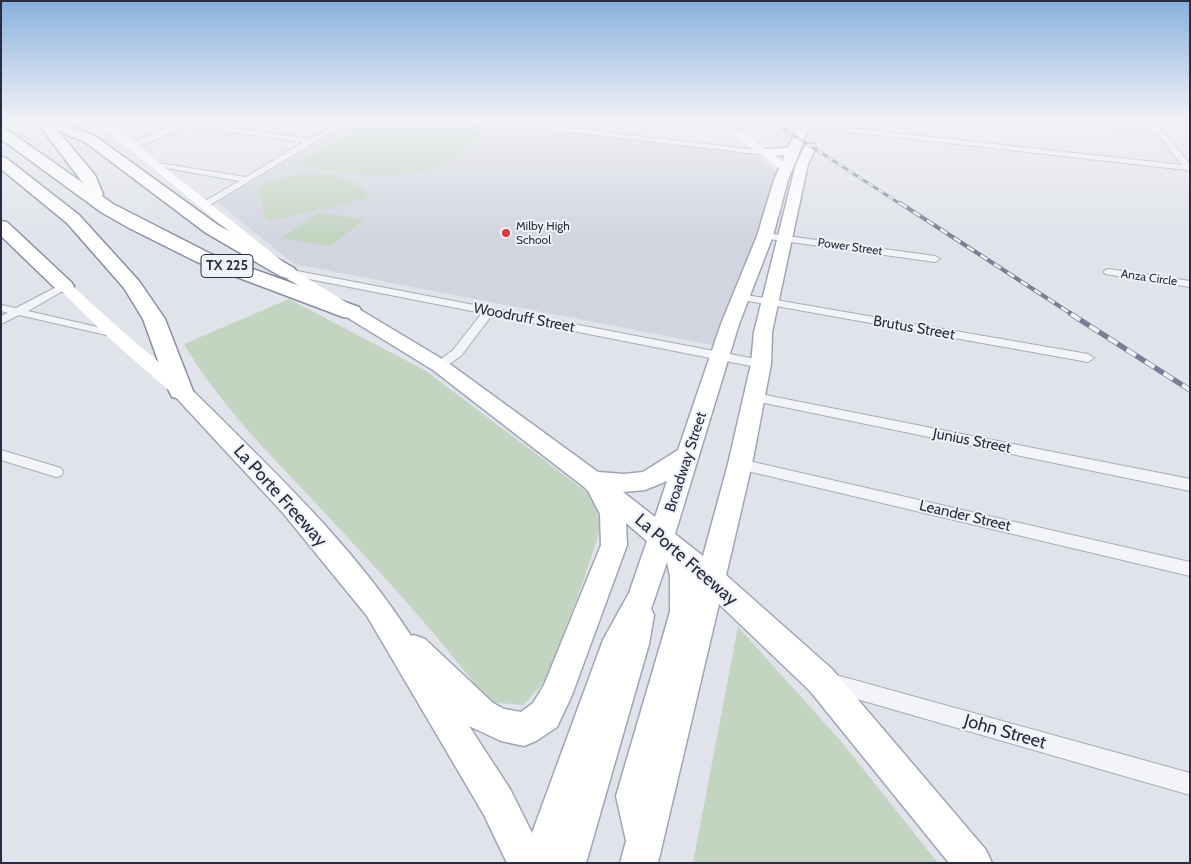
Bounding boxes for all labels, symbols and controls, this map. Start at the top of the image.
place label: Milby High School [516,219,570,247]
marker: Milby High School [500,227,512,239]
street label: Power Street [817,235,883,259]
road number: TX 225 [201,255,253,278]
street label: Anza Circle [1120,267,1178,289]
street label: Woodruff Street [472,299,576,337]
street label: Brutus Street [872,312,956,344]
street label: Broadway Street [661,410,711,514]
street label: Junius Street [931,425,1013,457]
street label: La Porte Freeway [229,441,331,551]
street label: Leander Street [918,497,1012,535]
street label: La Porte Freeway [630,509,742,611]
street label: John Street [961,710,1049,754]

